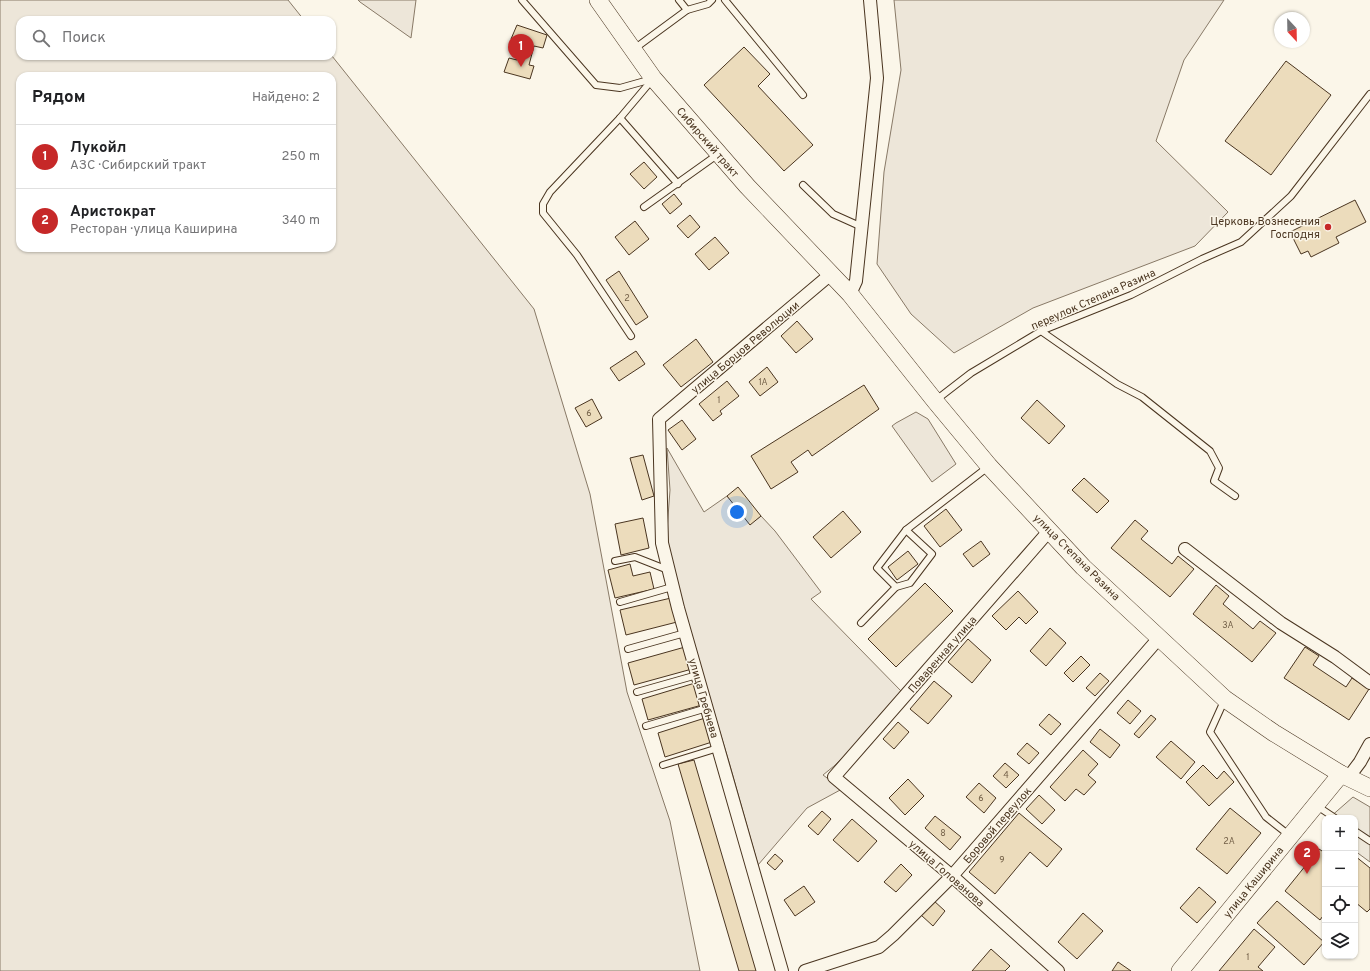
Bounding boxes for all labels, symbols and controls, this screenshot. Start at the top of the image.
north arrow [1274,12,1310,48]
search box [16,16,336,60]
icon: search [30,27,52,49]
text: Поиск [62,29,106,48]
pin: 1 [508,34,534,67]
text: Рядом [32,87,85,109]
text: Найдено: 2 [252,90,320,106]
street label: Сибирский тракт [673,105,742,181]
text: Лукойл [70,139,126,158]
text: 1 [42,149,48,165]
text: 250 m [282,149,320,165]
text: АЗС · Сибирский тракт [70,158,206,174]
text: Аристократ [70,203,156,222]
text: 2 [41,213,49,229]
text: 340 m [282,213,320,229]
place label: Церковь Вознесения Господня [1210,215,1320,242]
text: Ресторан · улица Каширина [70,222,237,238]
marker: Церковь Вознесения Господня [1323,222,1333,232]
street label: переулок Степана Разина [1029,266,1158,334]
house number: 2 [624,293,630,304]
street label: улица Борцов Революции [689,298,803,397]
house number: 1А [758,377,768,388]
house number: 1 [717,395,721,406]
house number: 6 [586,408,592,419]
your location [727,502,747,522]
street label: улица Степана Разина [1030,511,1123,604]
street label: Поваренная улица [905,613,980,696]
house number: 3А [1222,620,1234,631]
street label: улица Гребнева [685,657,721,740]
house number: 4 [1003,770,1009,781]
street label: Боровой переулок [961,784,1035,867]
house number: 6 [978,793,984,804]
map controls [1322,815,1358,959]
button: + [1322,815,1358,851]
house number: 8 [940,828,946,839]
house number: 2А [1223,836,1235,847]
street label: улица Голованова [906,837,987,911]
pin: 2 [1294,841,1320,874]
street label: улица Каширина [1221,844,1287,921]
button: − [1322,851,1358,887]
house number: 9 [999,855,1005,866]
button: locate [1322,887,1358,923]
button: layers [1322,923,1358,959]
house number: 1 [1246,952,1250,963]

